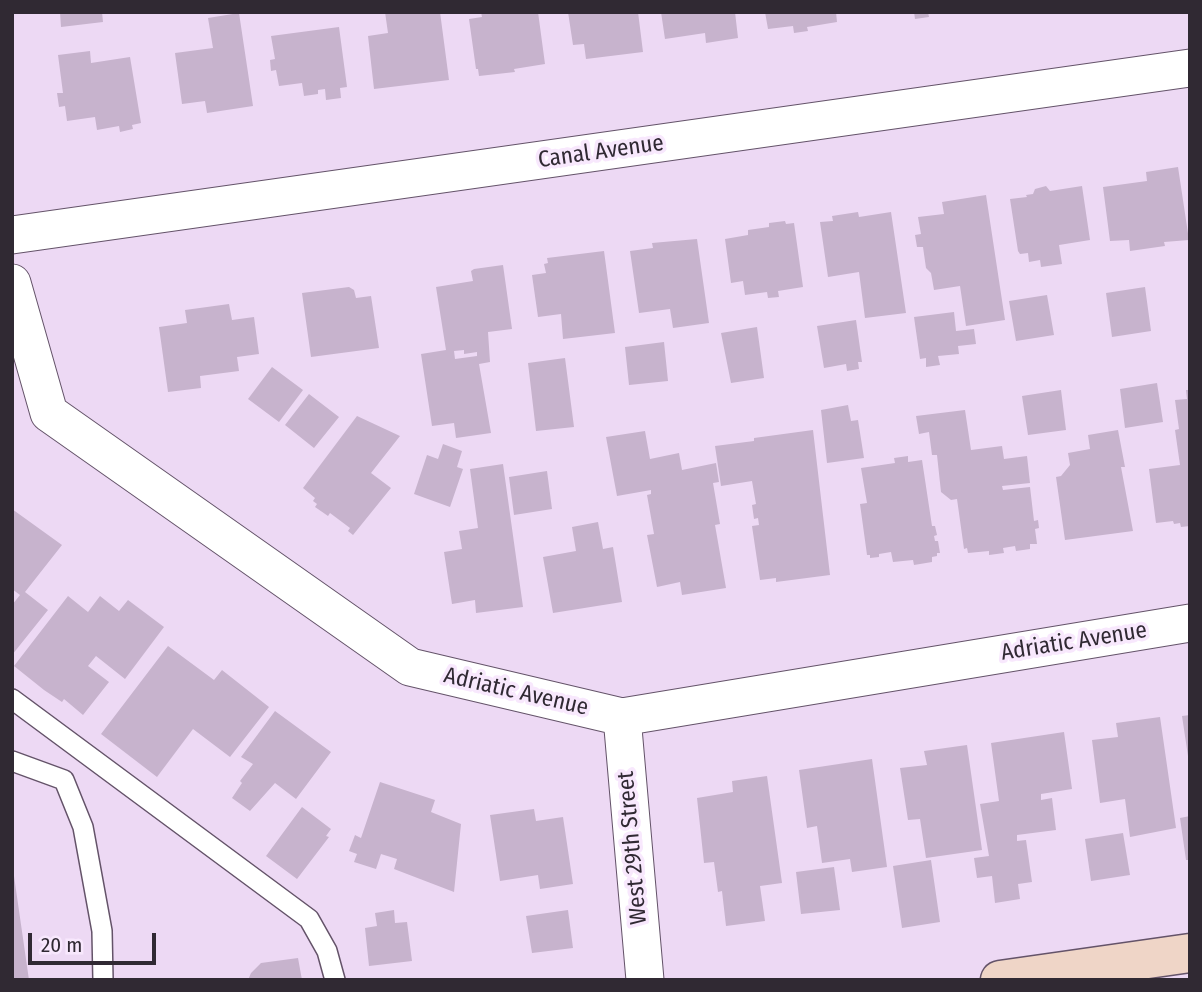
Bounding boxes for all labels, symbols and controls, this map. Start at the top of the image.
street label: Canal Avenue [536,130,666,174]
street label: Adriatic Avenue [999,617,1149,667]
street label: Adriatic Avenue [441,662,591,722]
street label: West 29th Street [613,770,653,926]
scale bar [32,918,159,962]
text: 20 m [41,932,82,958]

